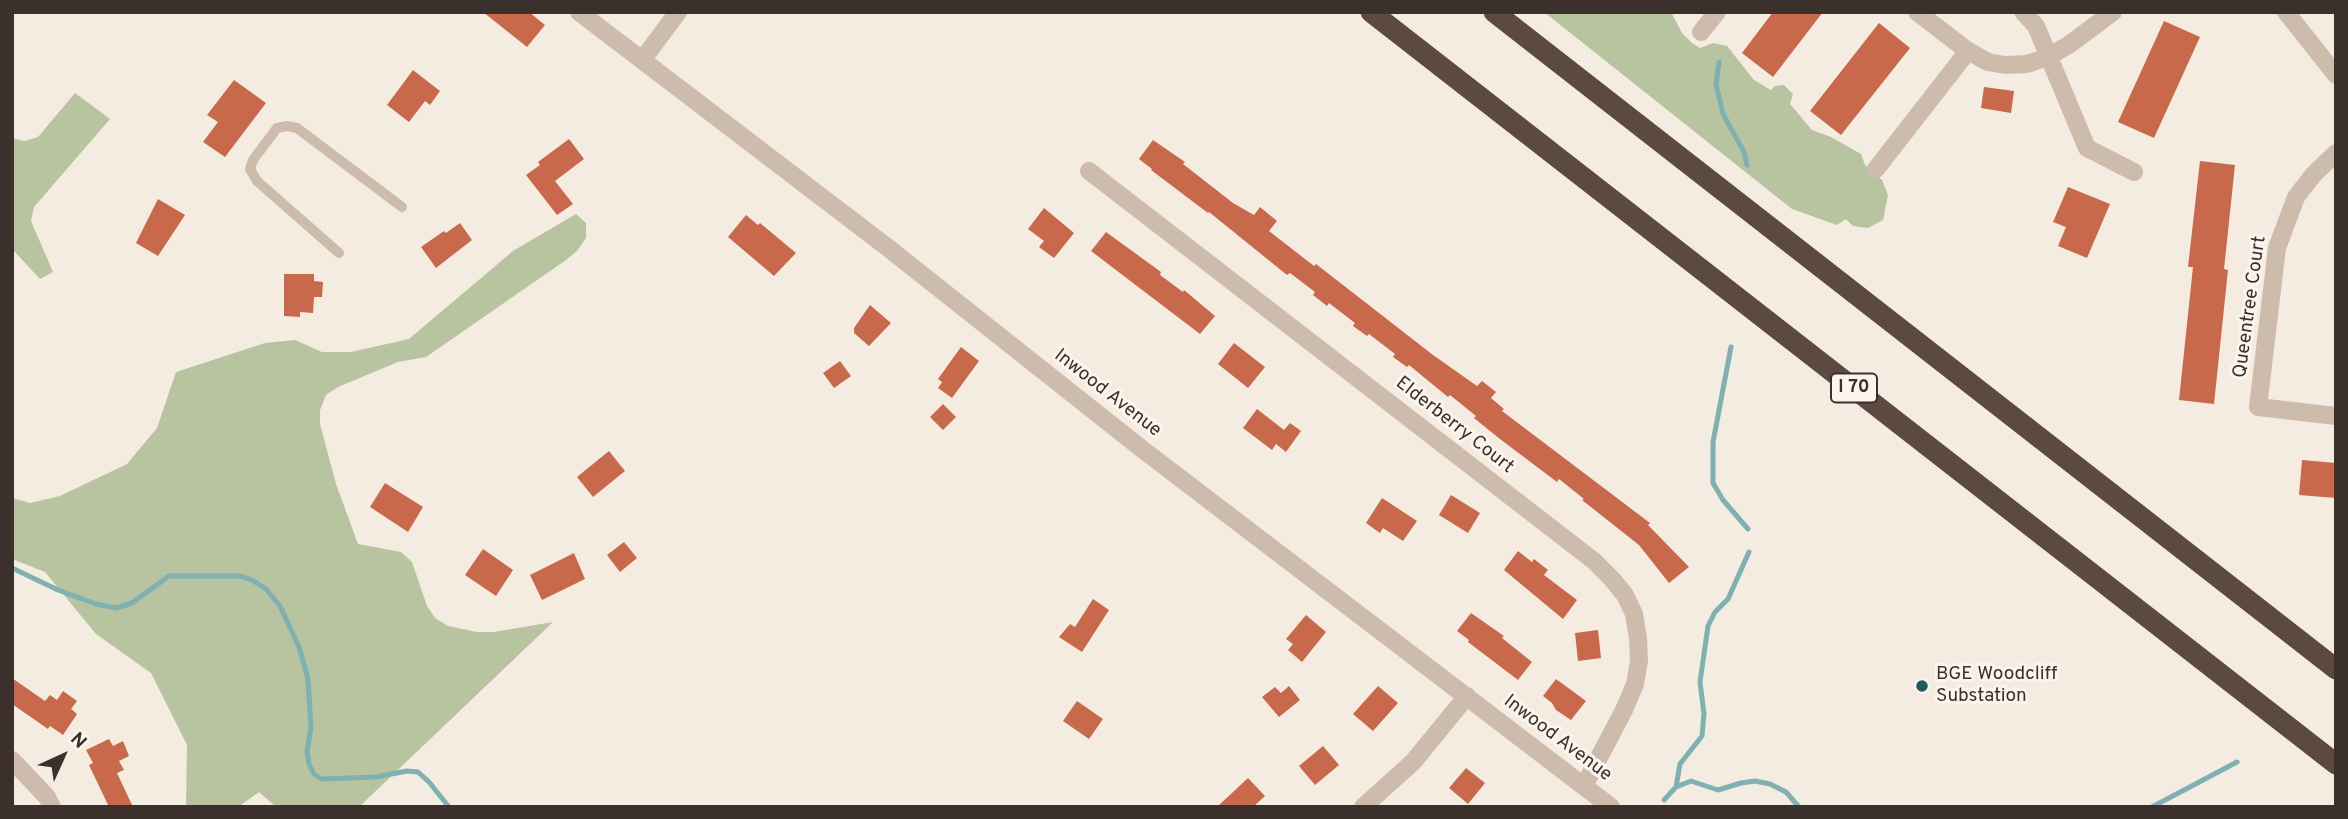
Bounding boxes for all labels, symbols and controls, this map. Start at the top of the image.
street label: Queentree Court [2230,235,2272,379]
street label: Inwood Avenue [1049,345,1165,443]
street label: Elderberry Court [1390,373,1518,479]
road number: I 70 [1831,374,1877,402]
place label: BGE Woodcliff Substation [1936,664,2057,708]
marker: BGE Woodcliff Substation [1914,678,1930,694]
street label: Inwood Avenue [1498,691,1616,787]
north arrow [28,721,98,791]
text: N [65,728,91,754]

